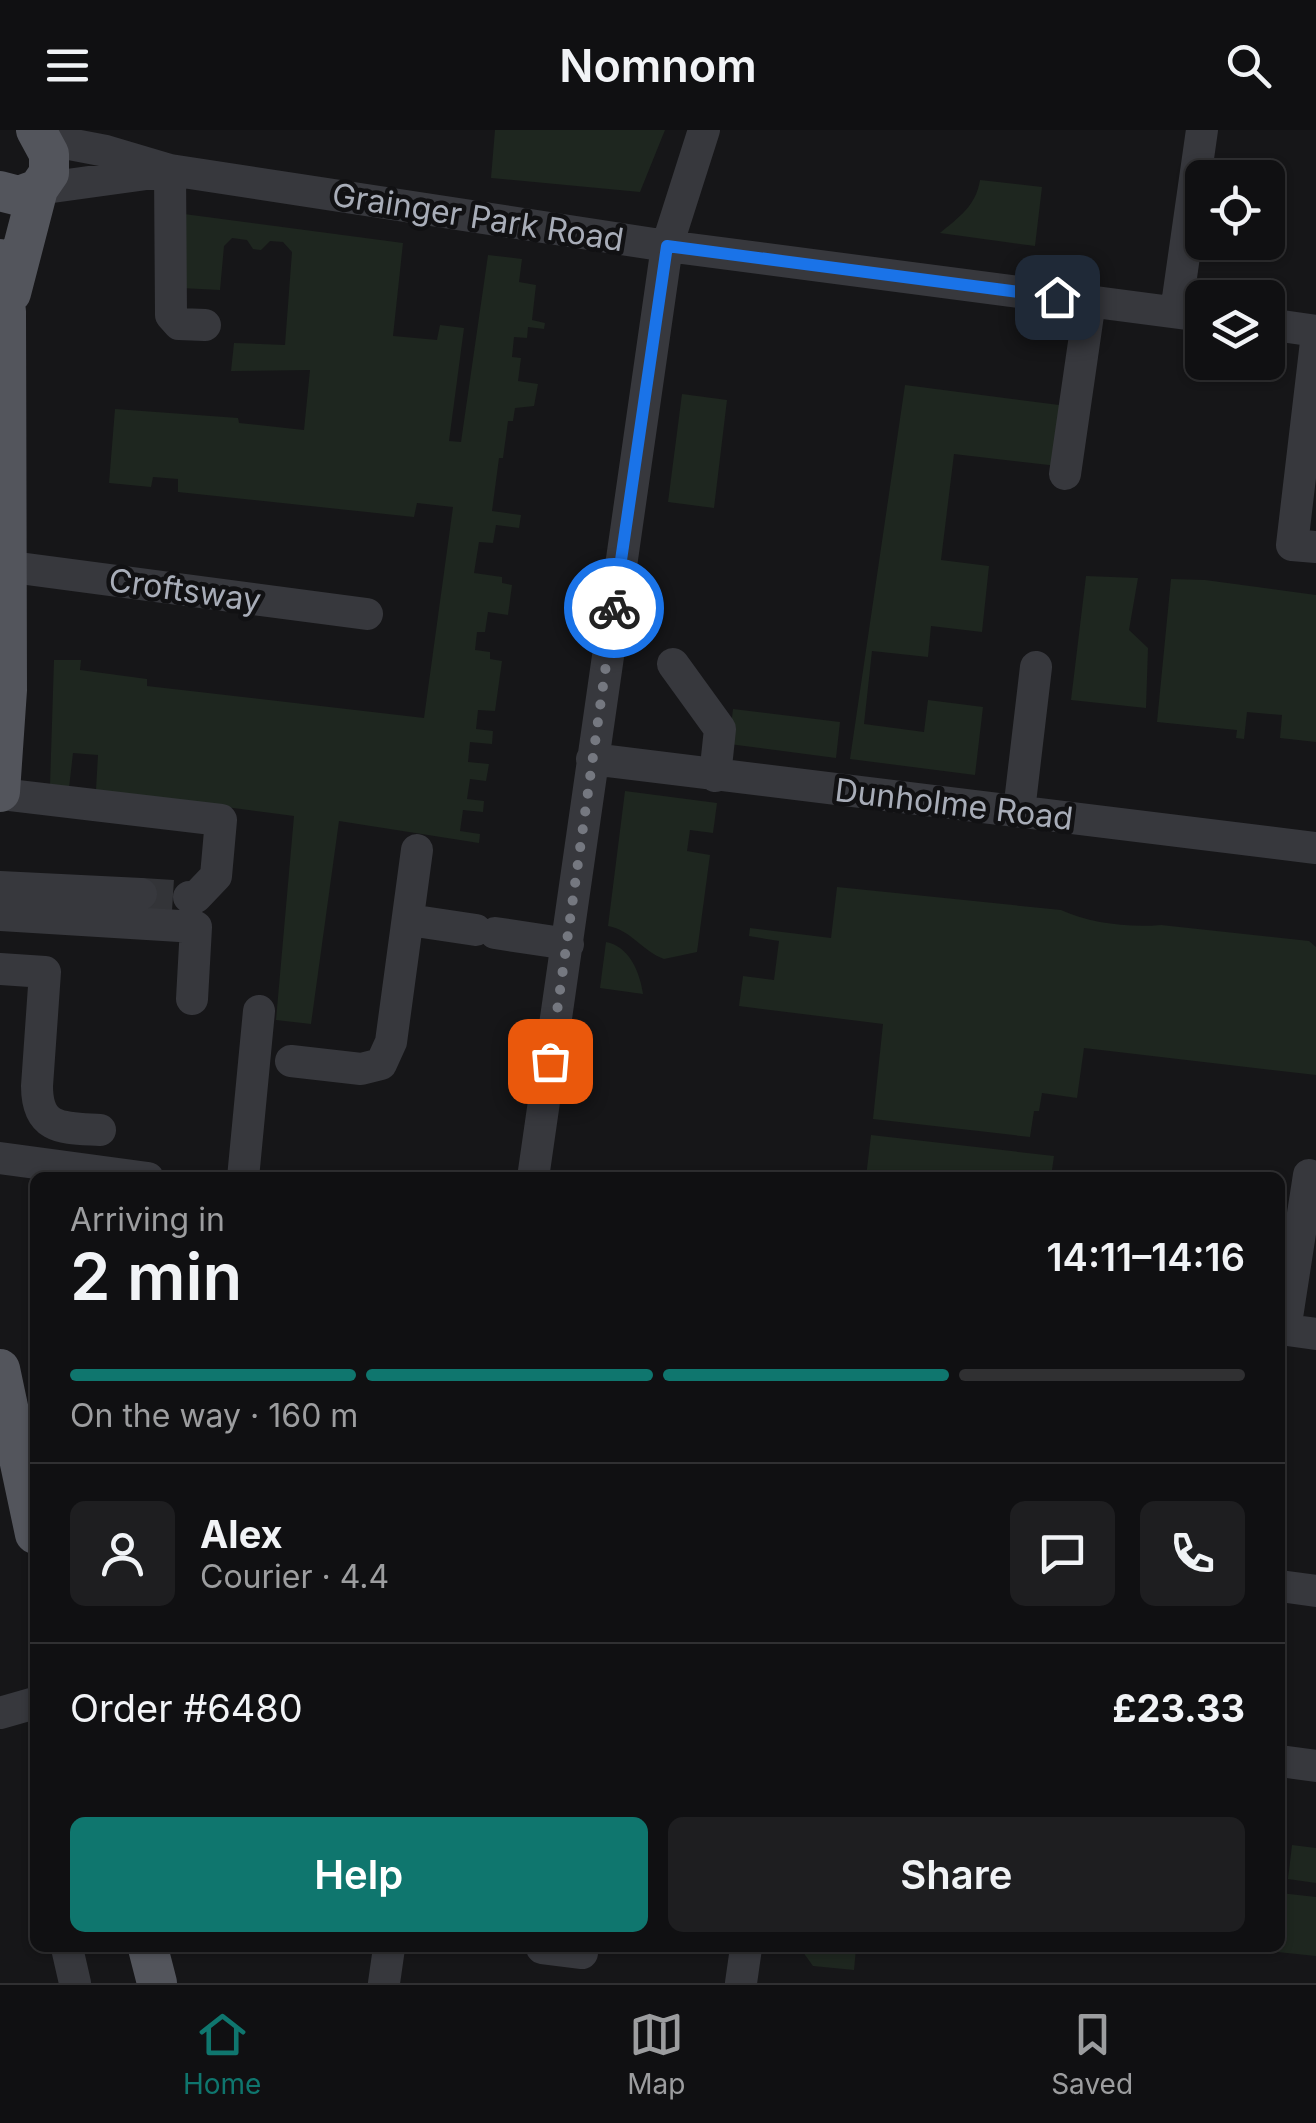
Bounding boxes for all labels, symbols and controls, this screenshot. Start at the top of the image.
icon: menu [40,38,95,93]
text: Nomnom [559,38,757,93]
icon: search [1221,38,1276,93]
map controls [1185,160,1285,380]
button: locate [1185,160,1285,260]
street label: Grainger Park Road [329,175,627,259]
pin [1015,255,1100,340]
icon: home [1030,270,1085,325]
button: layers [1185,280,1285,380]
courier [564,558,664,658]
street label: Croftsway [106,560,264,620]
icon: bike [587,581,642,636]
street label: Dunholme Road [833,770,1075,838]
pin [508,1019,593,1104]
icon: bag [523,1034,578,1089]
text: Arriving in [70,1200,225,1239]
text: 14:11–14:16 [1047,1234,1245,1280]
text: 2 min [70,1237,242,1316]
text: On the way · 160 m [70,1396,358,1435]
button: person [70,1501,175,1606]
button: chat [1010,1501,1115,1606]
button: phone [1140,1501,1245,1606]
text: Alex [200,1511,283,1557]
text: Courier · 4.4 [200,1557,389,1596]
text: Order #6480 [70,1685,303,1731]
text: £23.33 [1112,1685,1245,1731]
button: Help [70,1817,648,1932]
button: Share [668,1817,1245,1932]
tab: Home [183,2007,261,2101]
tab: Map [627,2007,685,2101]
tab: Saved [1051,2007,1133,2101]

